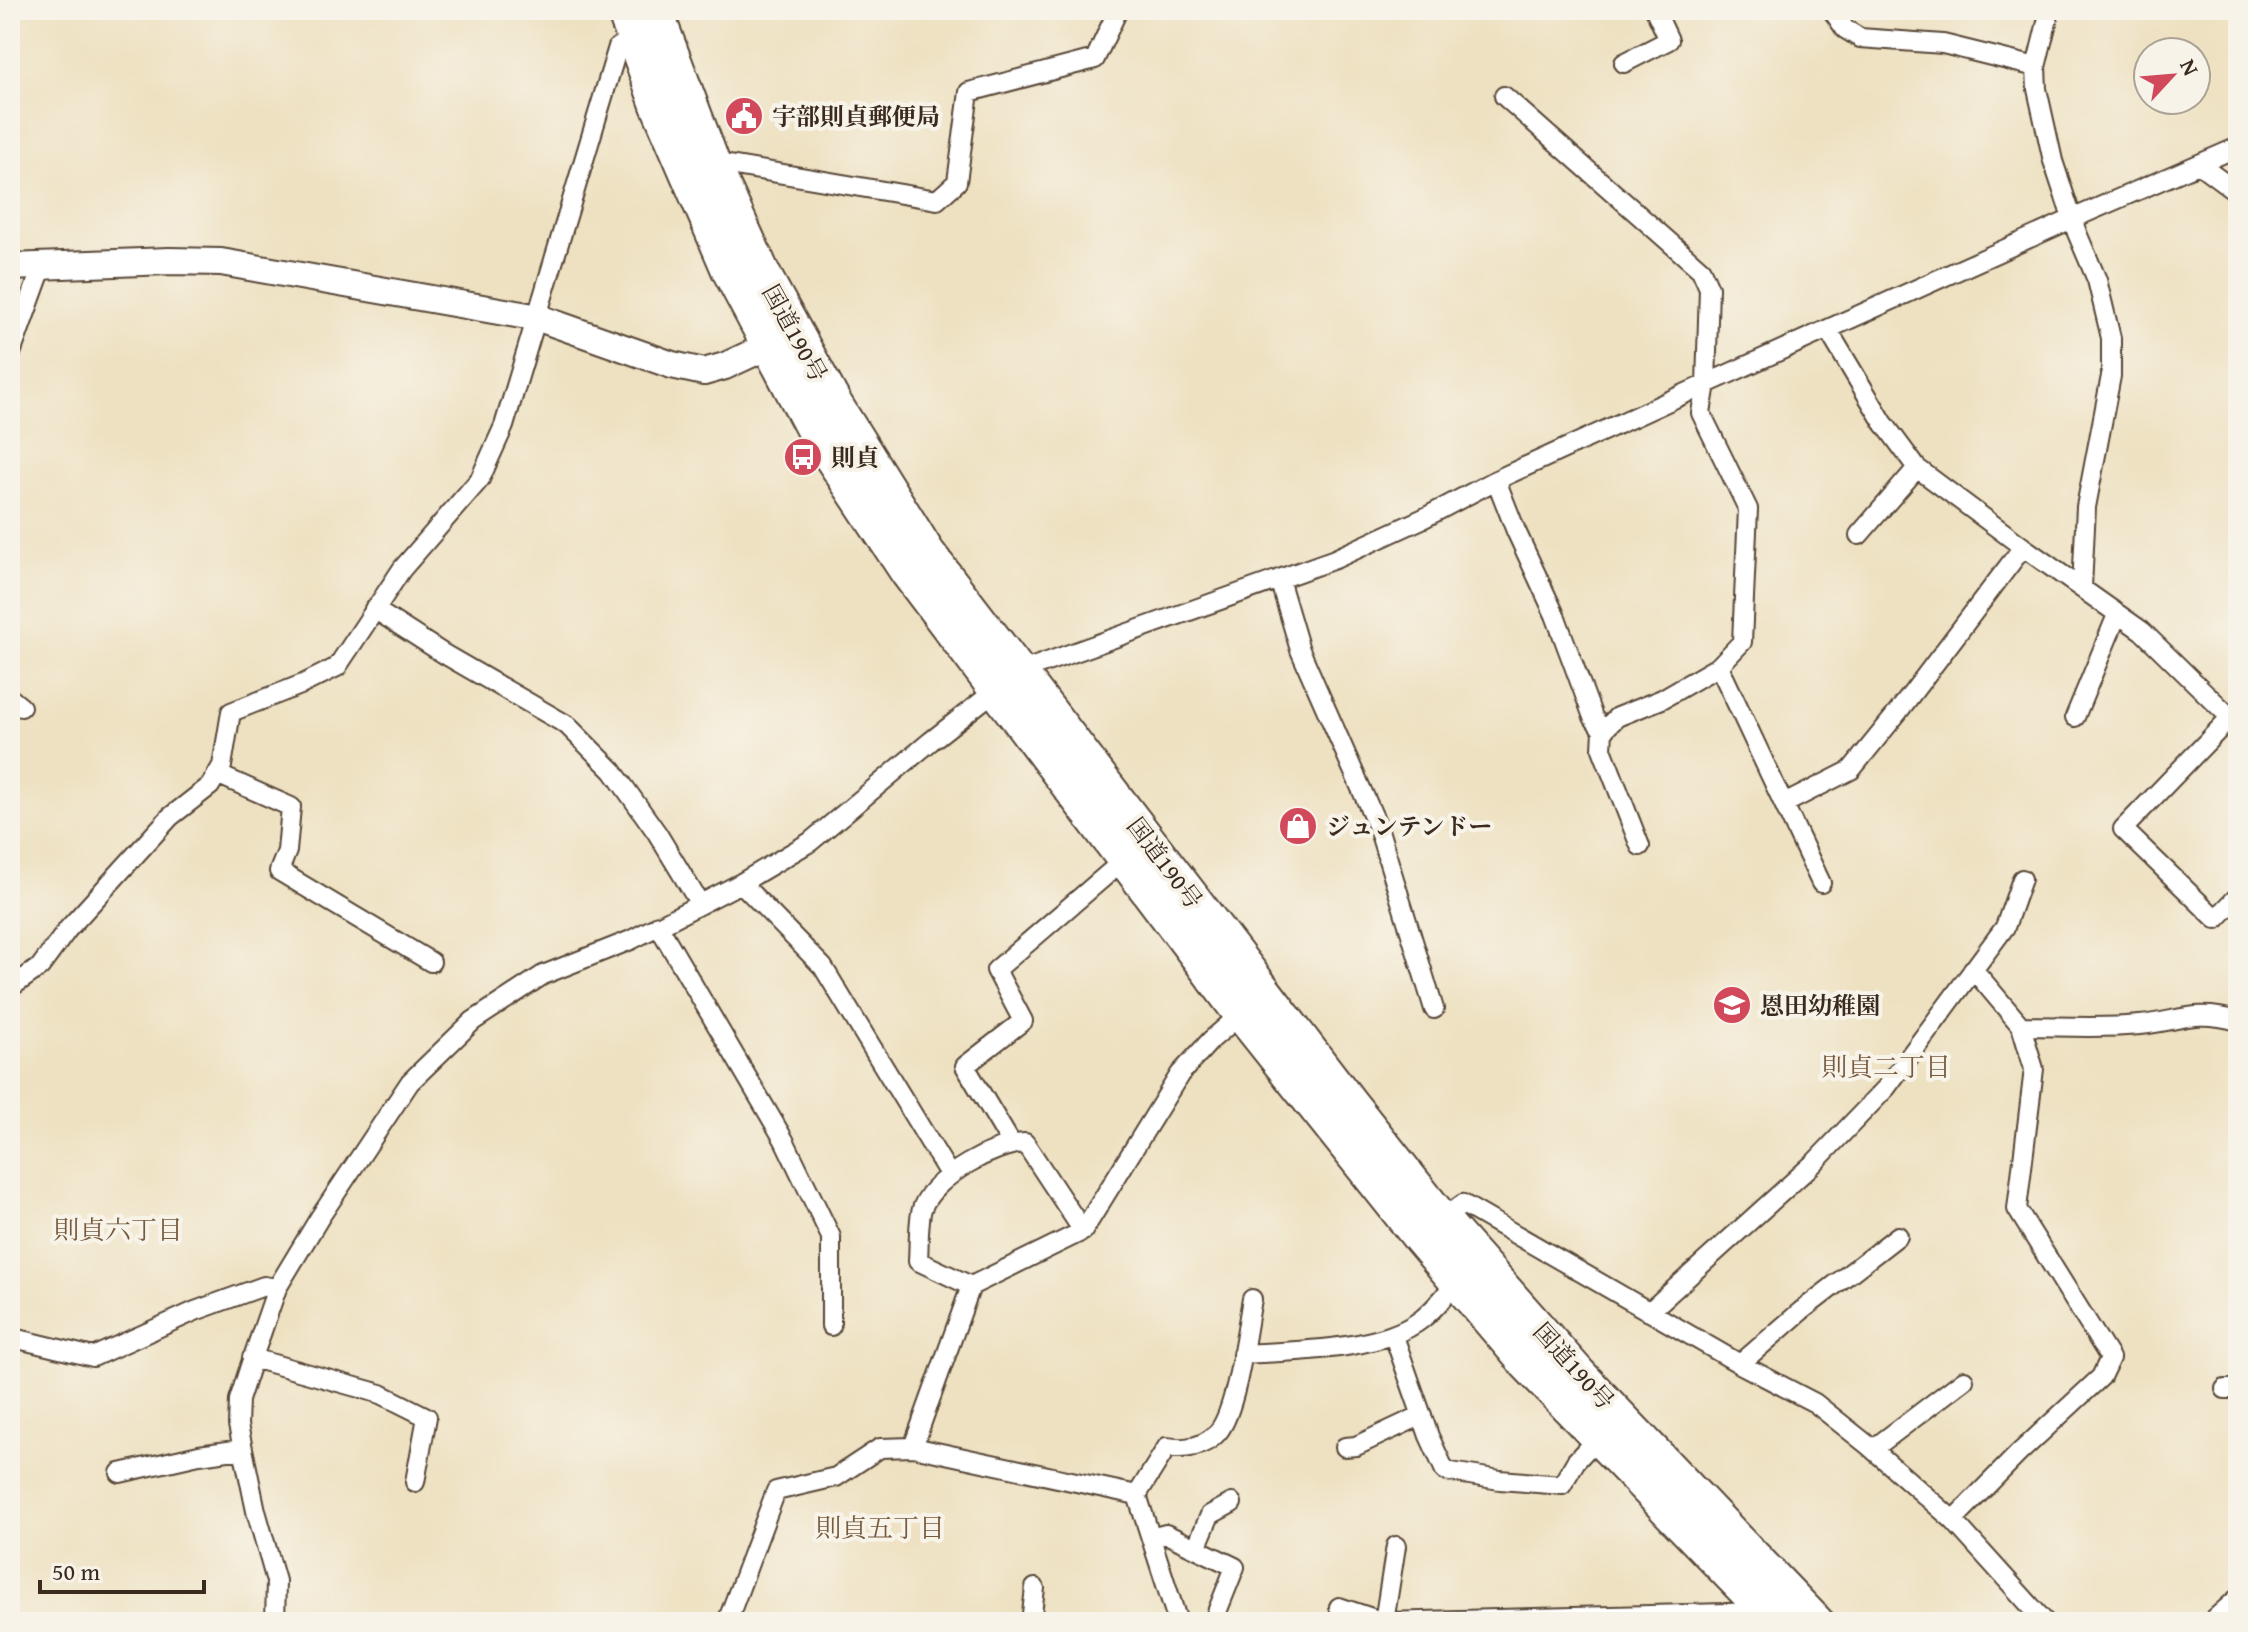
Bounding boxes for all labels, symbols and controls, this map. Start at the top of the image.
north arrow [2132,36,2212,116]
text: N [2172,54,2208,81]
public building icon: 宇部則貞郵便局 [723,95,765,137]
place label: 宇部則貞郵便局 [772,99,940,134]
street label: 国道190号 [754,278,836,388]
bus stop icon: 則貞 [782,436,824,478]
place label: 則貞 [831,440,879,475]
shop icon: ジュンテンドー [1277,805,1319,847]
place label: ジュンテンドー [1326,809,1492,844]
street label: 国道190号 [1119,810,1211,916]
school or university icon: 恩田幼稚園 [1711,984,1753,1026]
place label: 恩田幼稚園 [1760,988,1880,1023]
district label: 則貞二丁目 [1821,1047,1951,1086]
district label: 則貞六丁目 [53,1210,183,1249]
street label: 国道190号 [1525,1315,1623,1417]
district label: 則貞五丁目 [815,1508,945,1547]
scale bar [40,1544,204,1594]
text: 50 m [52,1554,100,1589]

